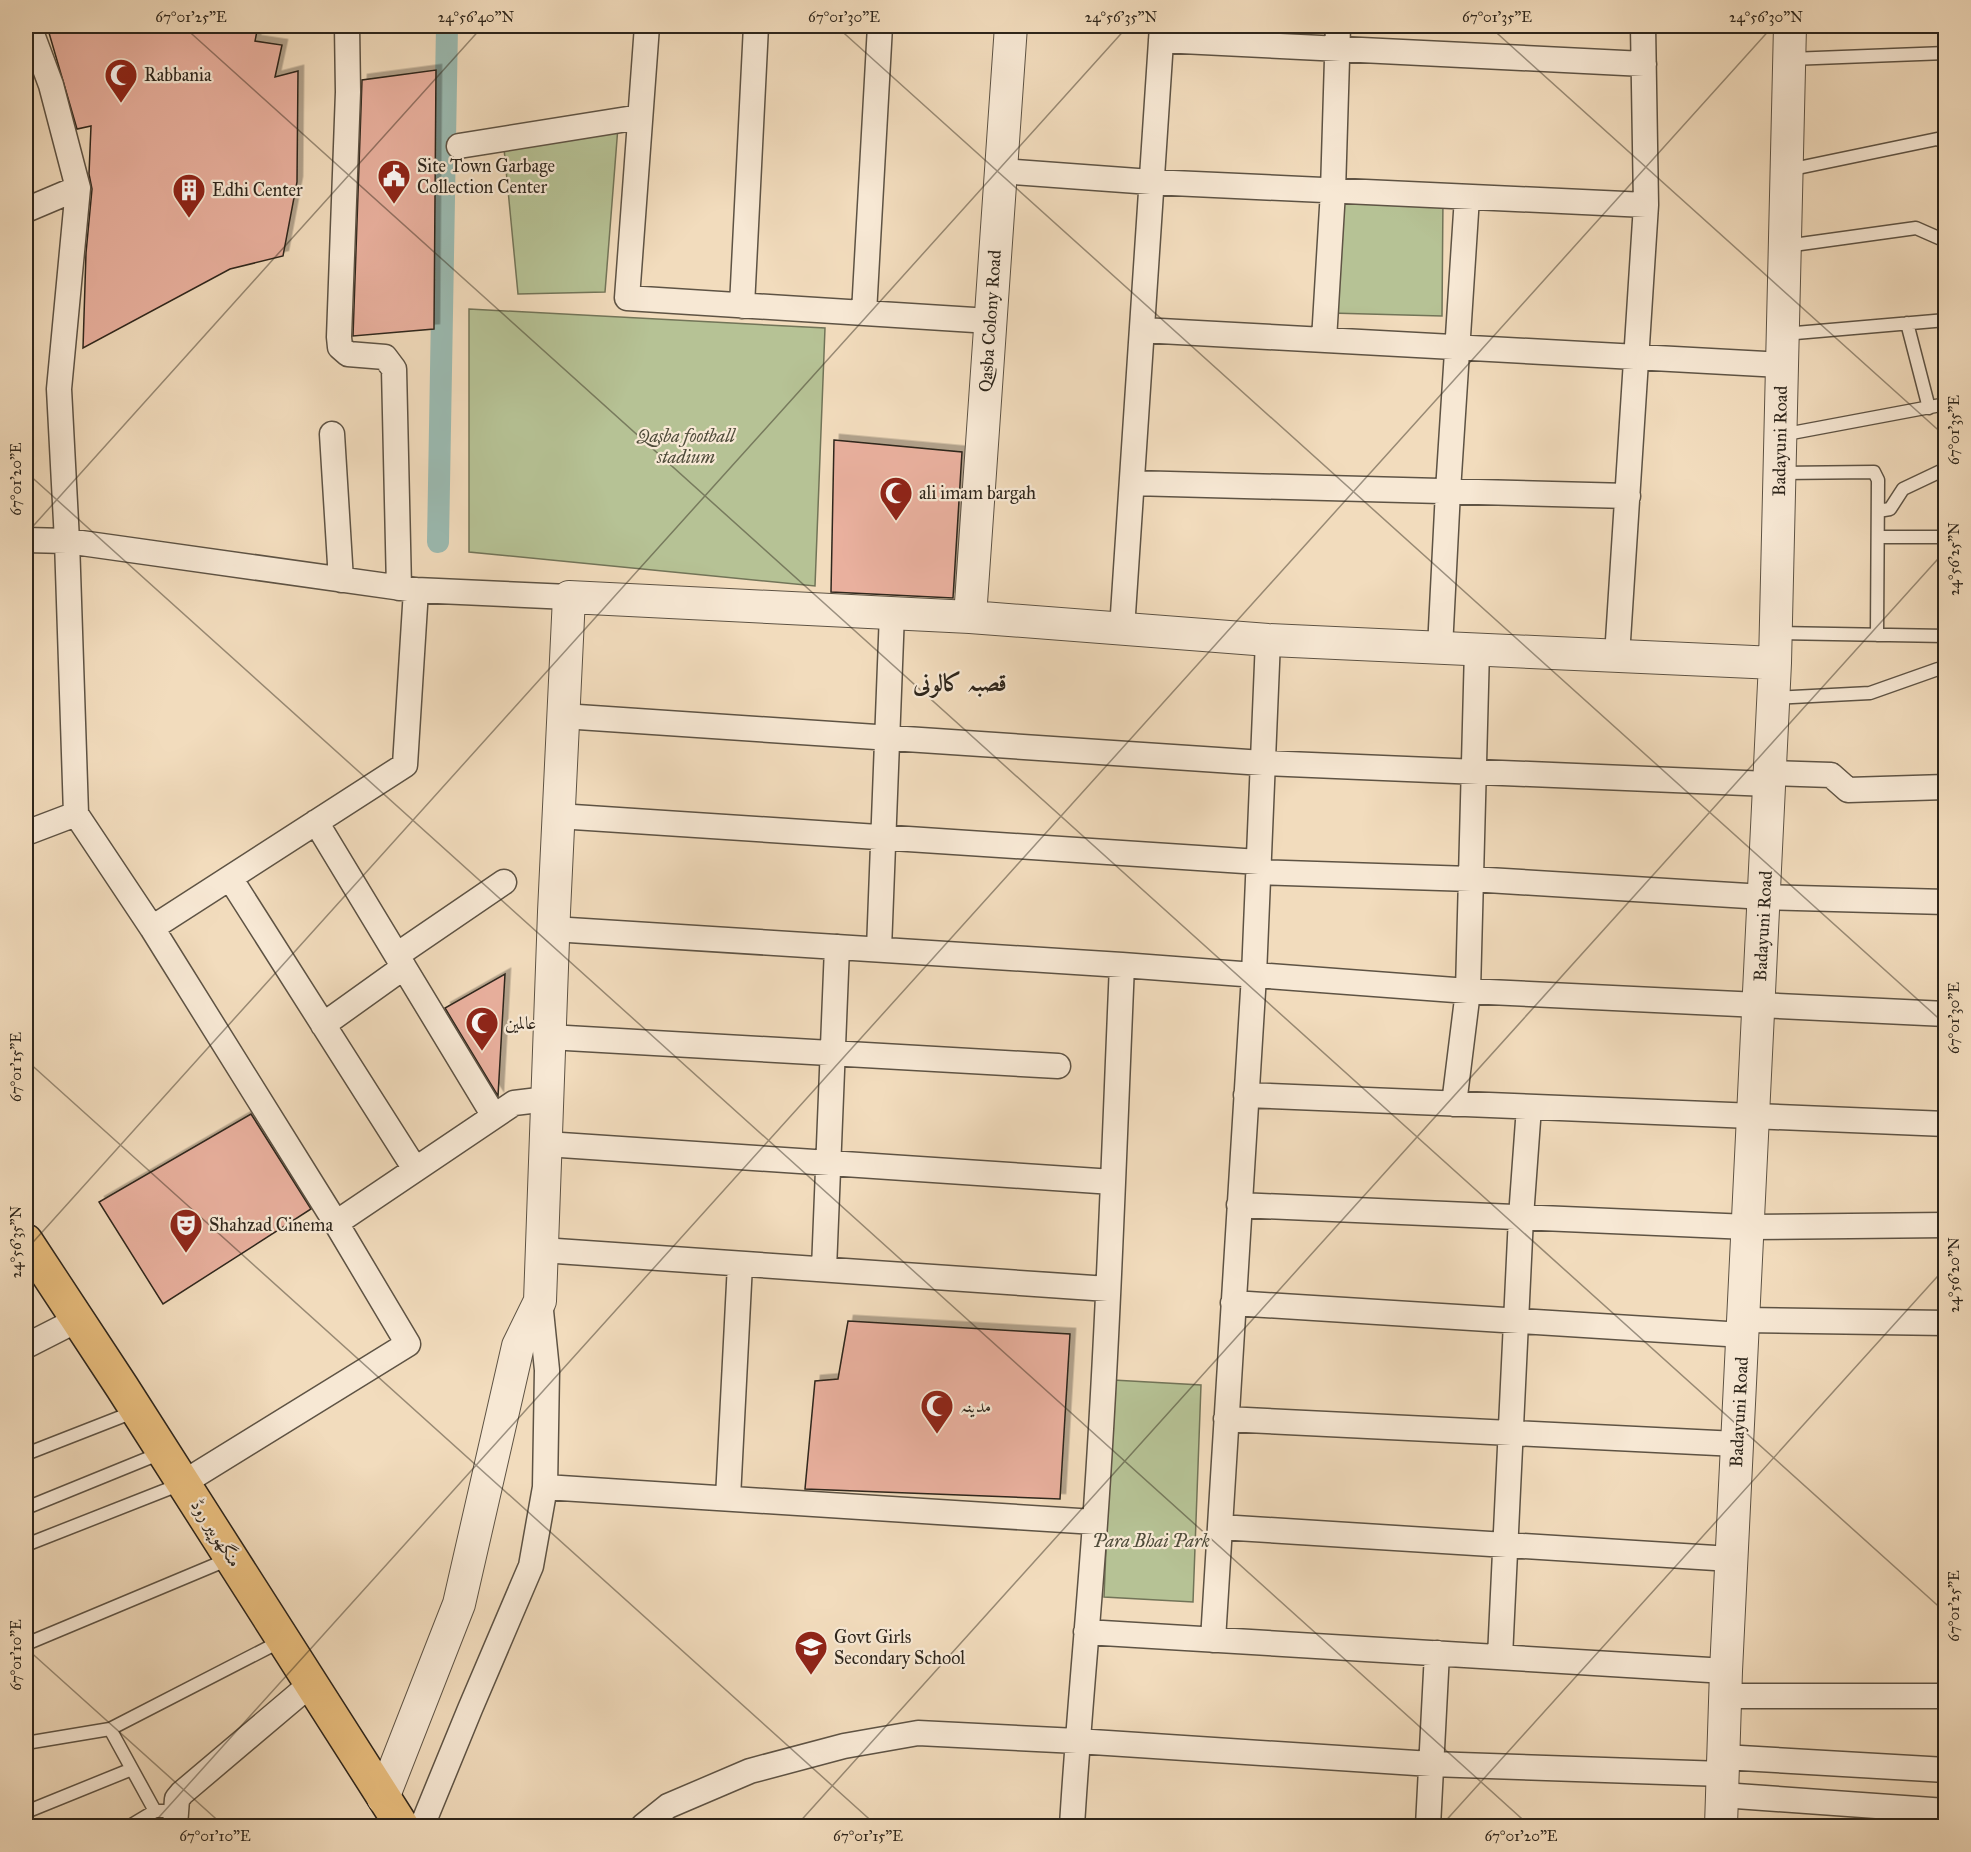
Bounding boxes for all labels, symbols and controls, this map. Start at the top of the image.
text: 67°01'25"E [155,8,227,26]
text: 24°56'40"N [438,8,514,26]
text: 67°01'30"E [808,8,880,26]
text: 24°56'35"N [1085,8,1157,26]
text: 67°01'35"E [1462,8,1532,26]
text: 24°56'30"N [1729,8,1803,26]
mosque icon: Rabbania [103,57,139,104]
place label: Rabbania [144,64,212,86]
place label: Site Town Garbage Collection Center [417,155,555,198]
public building icon: Site Town Garbage Collection Center [376,158,412,205]
building icon: Edhi Center [171,172,207,219]
place label: Edhi Center [212,179,303,201]
street label: Qasba Colony Road [974,249,1006,393]
street label: Badayuni Road [1768,385,1792,497]
text: 67°01'35"E [1945,395,1963,465]
park label: Qasba football stadium [636,425,737,468]
text: 67°01'20"E [7,442,25,516]
mosque icon: ali imam bargah [878,475,914,522]
place label: ali imam bargah [919,482,1036,505]
text: 24°56'25"N [1945,522,1963,596]
district label: قصبہ کالونی [912,668,1007,698]
street label: Badayuni Road [1749,870,1777,982]
text: 67°01'30"E [1945,982,1963,1054]
mosque icon: عالمین [464,1005,500,1052]
place label: عالمین [505,1012,536,1034]
text: 67°01'15"E [7,1032,25,1102]
text: 24°56'35"N [7,1206,25,1278]
theatre icon: Shahzad Cinema [168,1207,204,1254]
place label: Shahzad Cinema [209,1214,333,1236]
text: 24°56'20"N [1945,1237,1963,1313]
street label: Badayuni Road [1725,1356,1753,1468]
mosque icon: مدینہ [919,1388,955,1435]
place label: مدینہ [960,1395,991,1418]
street label: منگھوپیر روڈ [184,1494,247,1572]
park label: Para Bhai Park [1092,1530,1210,1552]
text: 67°01'25"E [1945,1570,1963,1642]
text: 67°01'10"E [7,1619,25,1691]
place label: Govt Girls Secondary School [834,1626,965,1669]
school or university icon: Govt Girls Secondary School [793,1629,829,1676]
text: 67°01'10"E [179,1827,251,1845]
text: 67°01'15"E [833,1827,903,1845]
text: 67°01'20"E [1484,1827,1558,1845]

